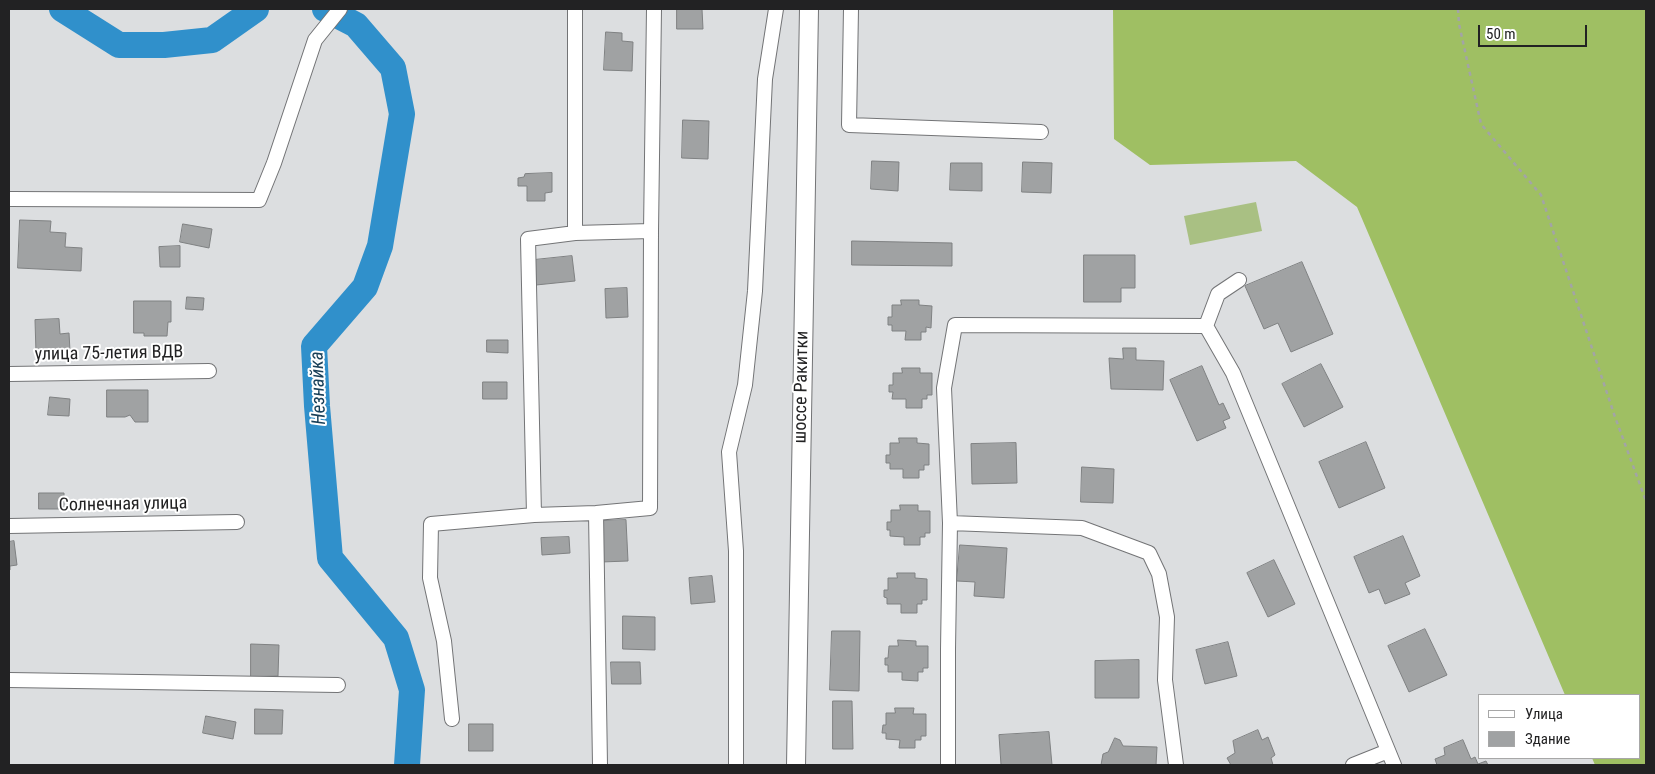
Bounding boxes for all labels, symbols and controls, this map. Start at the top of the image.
scale bar [1480,15,1589,47]
text: 50 m [1486,25,1516,43]
street label: шоссе Ракитки [790,330,814,444]
street label: улица 75-летия ВДВ [35,342,183,366]
water label: Незнайка [306,351,332,425]
street label: Солнечная улица [58,493,188,517]
legend [1478,694,1640,759]
text: Улица [1525,705,1563,723]
text: Здание [1525,730,1570,748]

